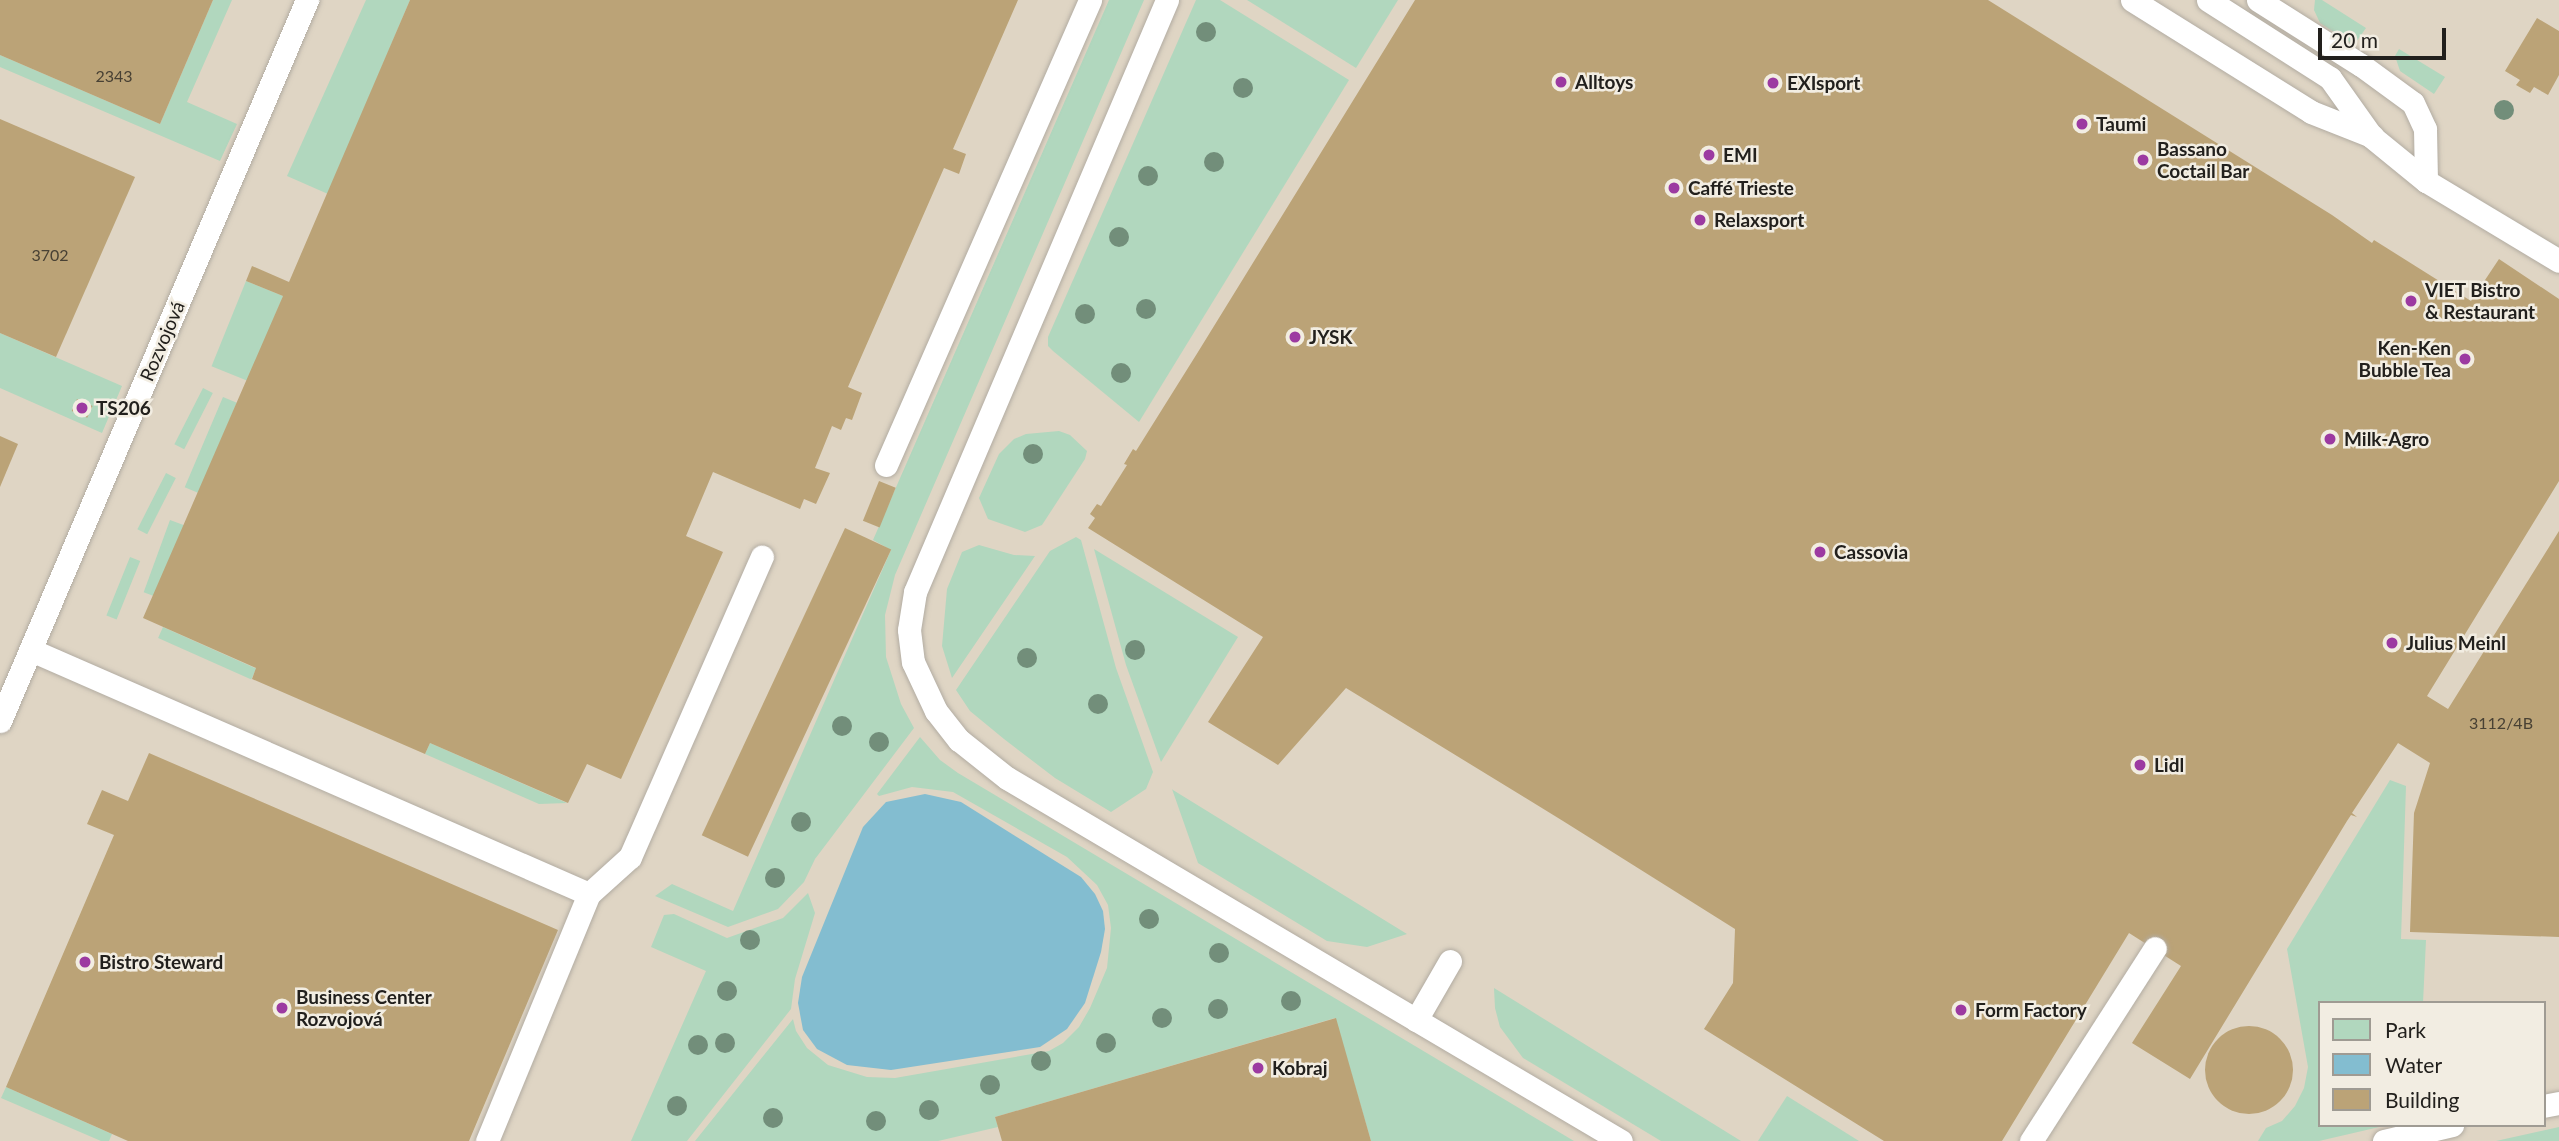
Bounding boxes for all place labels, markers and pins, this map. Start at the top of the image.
place label: Alltoys [1575,71,1633,93]
place label: EXIsport [1787,72,1860,94]
marker: Alltoys [1553,74,1569,90]
marker: EXIsport [1765,75,1781,91]
place label: Taumi [2096,113,2146,135]
marker: Taumi [2074,116,2090,132]
place label: Bassano Coctail Bar [2157,138,2249,182]
place label: EMI [1723,144,1758,166]
marker: EMI [1701,147,1717,163]
marker: Bassano Coctail Bar [2135,152,2151,168]
place label: Caffé Trieste [1688,177,1795,199]
marker: Caffé Trieste [1666,180,1682,196]
place label: Relaxsport [1714,209,1804,231]
marker: Relaxsport [1692,212,1708,228]
place label: VIET Bistro & Restaurant [2425,279,2535,323]
marker: VIET Bistro & Restaurant [2403,293,2419,309]
place label: JYSK [1309,326,1352,348]
marker: JYSK [1287,329,1303,345]
place label: Ken-Ken Bubble Tea [2358,337,2451,381]
marker: Ken-Ken Bubble Tea [2457,351,2473,367]
place label: TS206 [96,397,151,419]
marker: TS206 [74,400,90,416]
place label: Milk-Agro [2344,428,2429,450]
marker: Milk-Agro [2322,431,2338,447]
place label: Cassovia [1834,541,1908,563]
marker: Cassovia [1812,544,1828,560]
place label: Julius Meinl [2406,632,2506,654]
marker: Julius Meinl [2384,635,2400,651]
place label: Lidl [2154,754,2184,776]
marker: Lidl [2132,757,2148,773]
place label: Bistro Steward [99,951,223,973]
marker: Bistro Steward [77,954,93,970]
place label: Business Center Rozvojová [296,986,432,1030]
place label: Form Factory [1975,999,2087,1021]
marker: Business Center Rozvojová [274,1000,290,1016]
marker: Form Factory [1953,1002,1969,1018]
place label: Kobraj [1272,1057,1327,1079]
marker: Kobraj [1250,1060,1266,1076]

